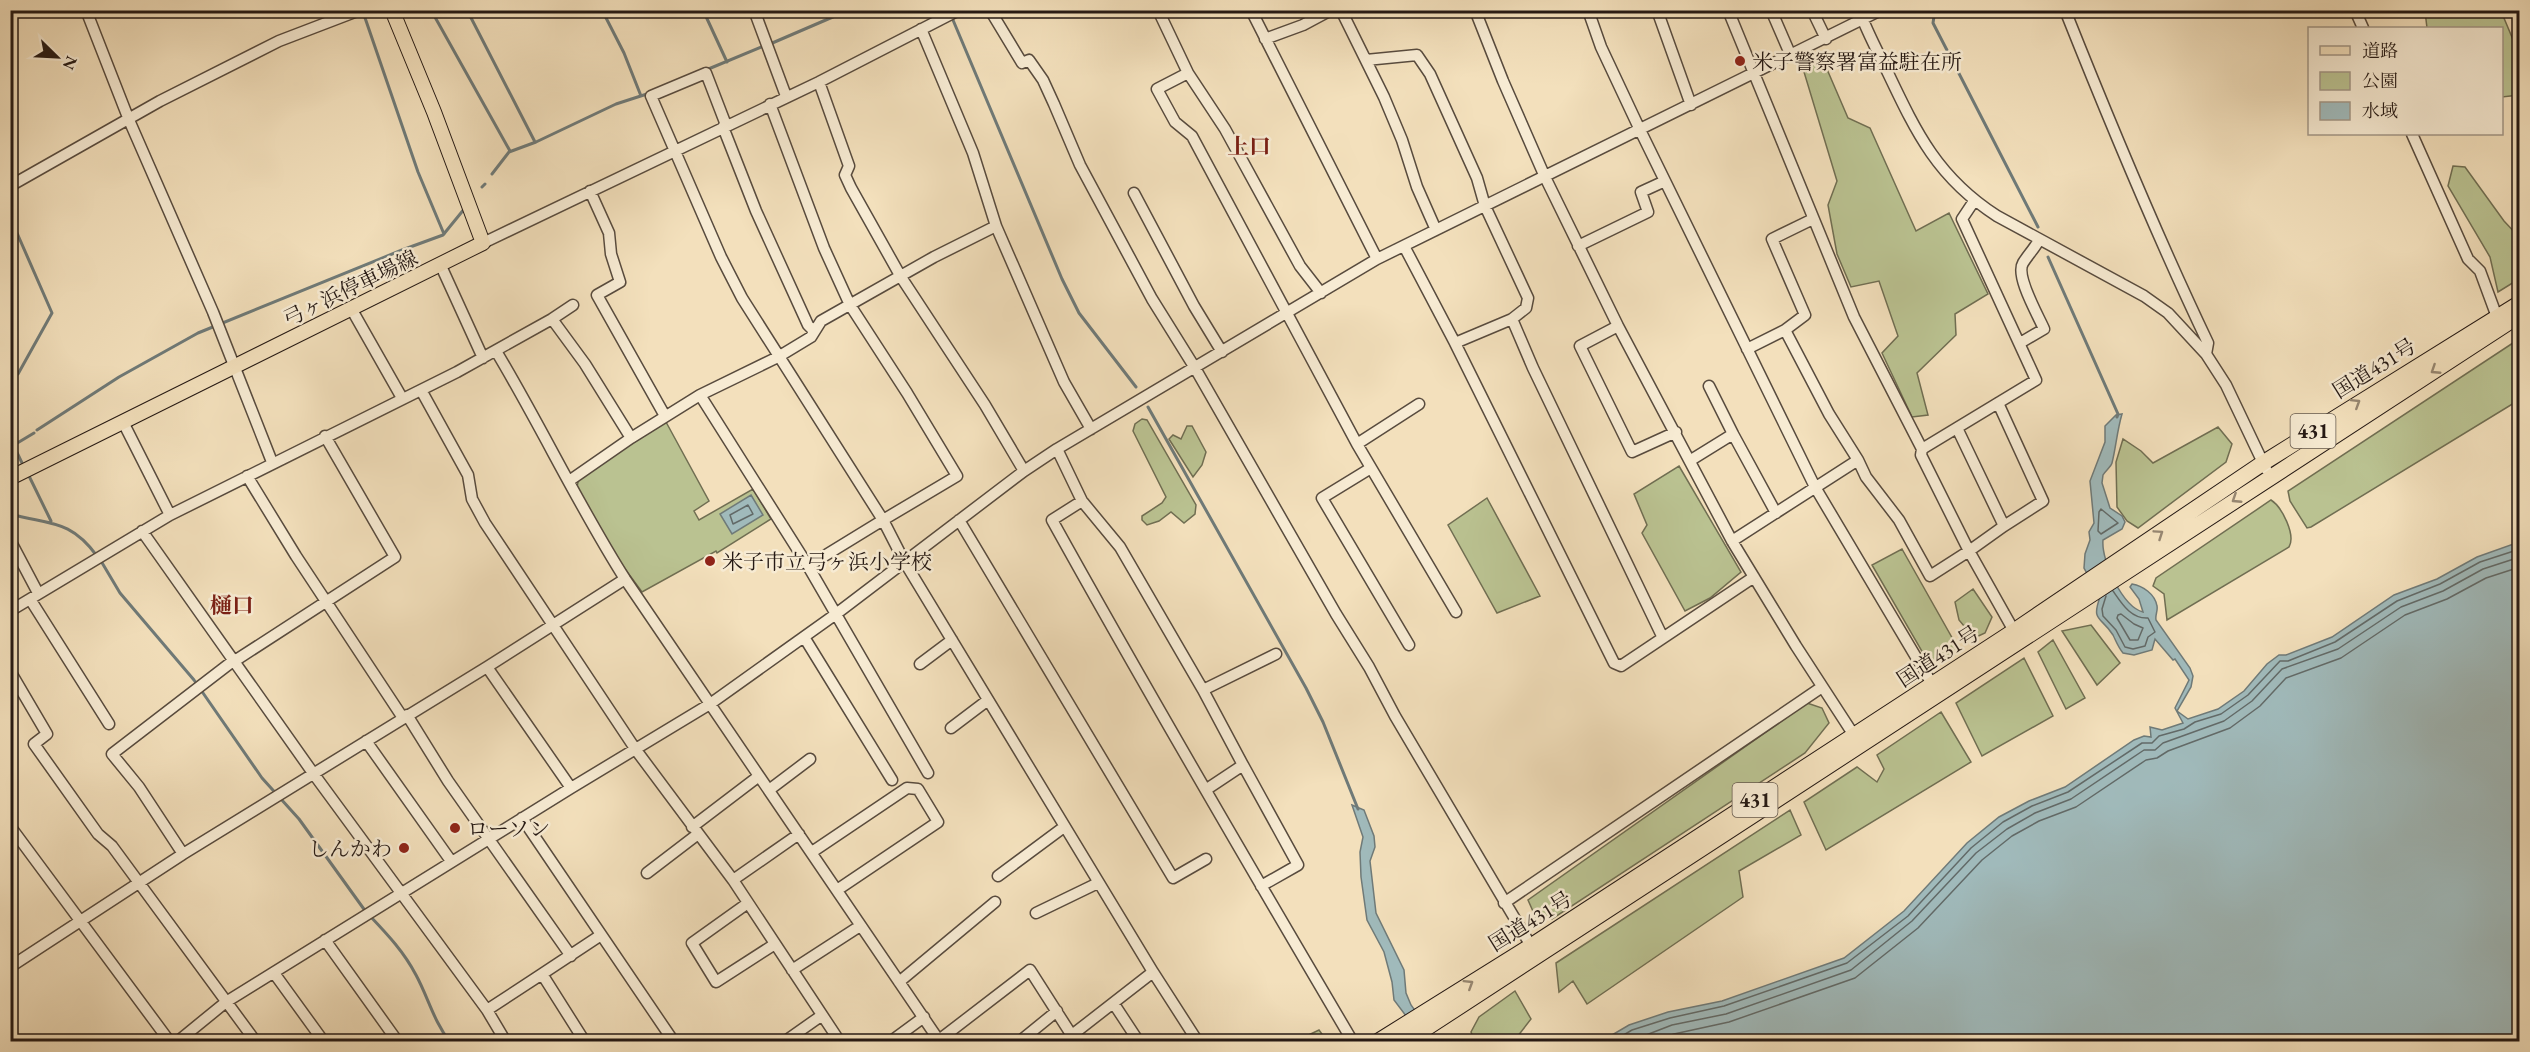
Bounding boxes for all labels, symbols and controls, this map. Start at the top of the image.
north arrow [27,27,87,87]
legend [2308,27,2503,135]
text: 道路 [2362,39,2398,62]
place label: 米子警察署富益駐在所 [1752,48,1962,75]
text: N [58,53,82,73]
marker: 米子警察署富益駐在所 [1733,54,1747,68]
text: 公園 [2362,69,2398,92]
text: 水域 [2362,99,2398,122]
district label: 上口 [1227,132,1271,161]
street label: 弓ヶ浜停車場線 [278,244,422,332]
street label: 国道431号 [2327,332,2421,404]
one-way arrow [2431,363,2442,374]
one-way arrow [2350,400,2361,411]
road number: 431 [2290,414,2336,448]
one-way arrow [2232,492,2243,503]
one-way arrow [2152,530,2163,541]
place label: 米子市立弓ヶ浜小学校 [722,548,932,575]
marker: 米子市立弓ヶ浜小学校 [703,554,717,568]
district label: 樋口 [210,591,254,620]
street label: 国道431号 [1892,619,1984,693]
road number: 431 [1732,783,1778,817]
place label: ローソン [467,815,550,842]
marker: ローソン [448,821,462,835]
place label: しんかわ [308,835,392,862]
marker: しんかわ [397,841,411,855]
street label: 国道431号 [1483,885,1577,957]
one-way arrow [1463,980,1473,992]

